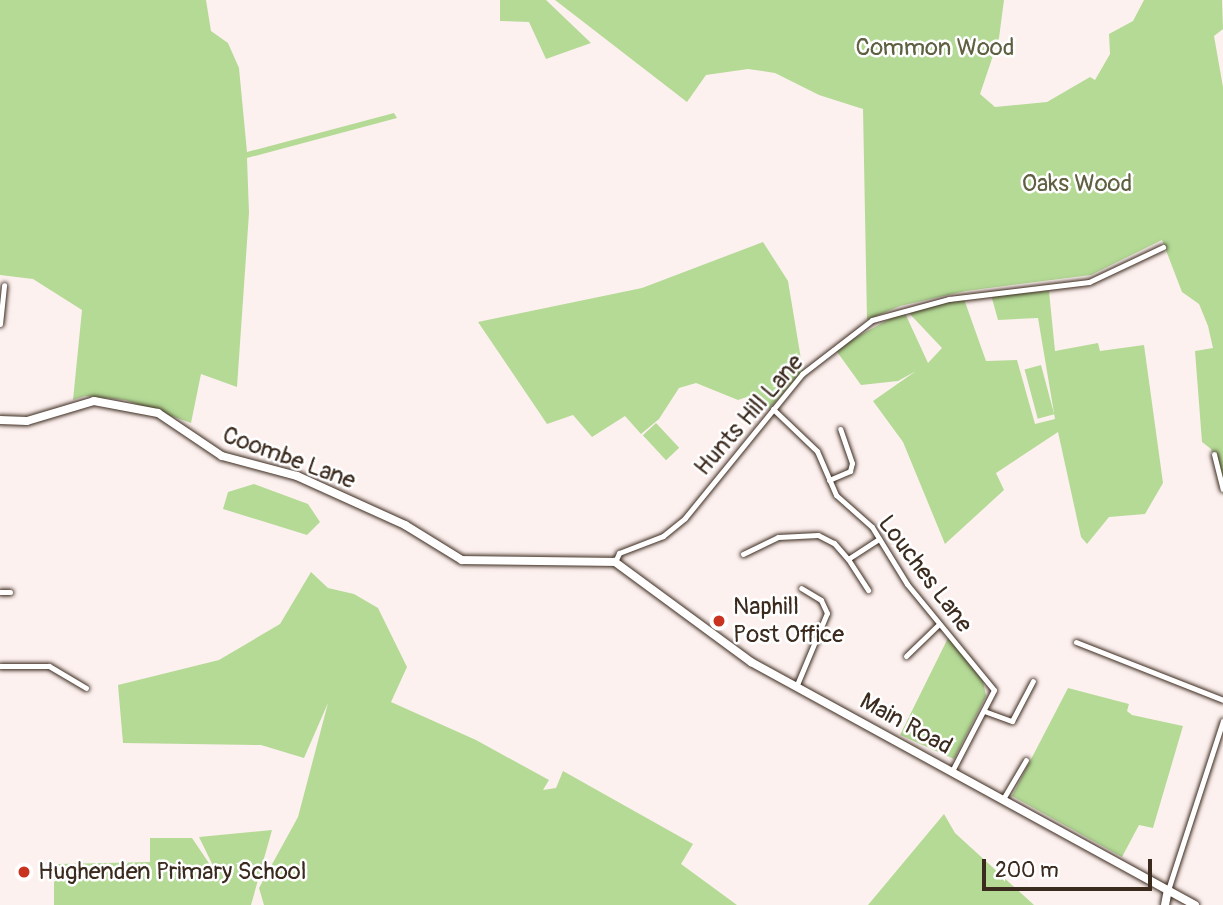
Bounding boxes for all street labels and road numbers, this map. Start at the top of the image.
street label: Hunts Hill Lane [688,348,810,482]
street label: Coombe Lane [219,421,359,495]
street label: Louches Lane [872,510,978,638]
street label: Main Road [855,687,957,761]

